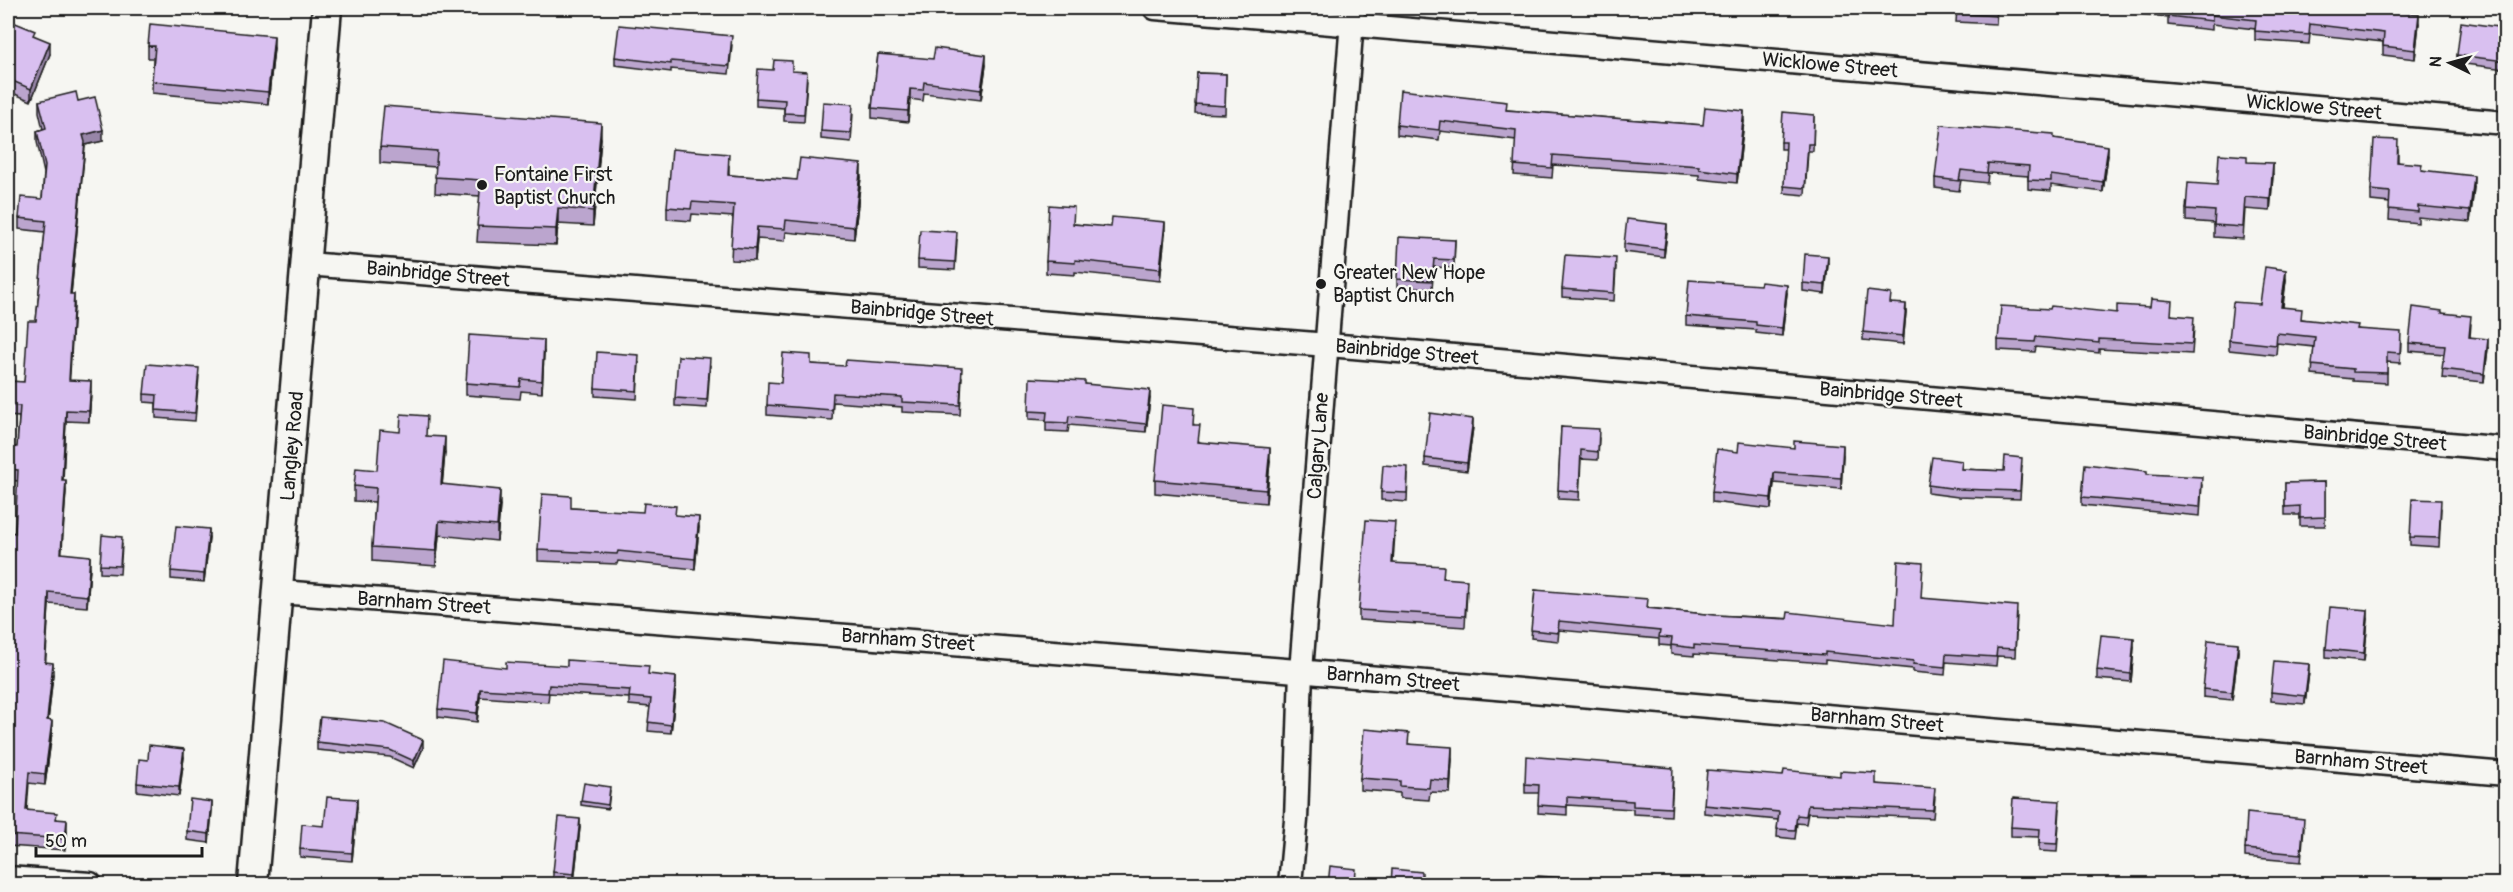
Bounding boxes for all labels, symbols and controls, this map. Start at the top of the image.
north arrow [2420,33,2480,93]
street label: Wicklowe Street [1761,47,1900,83]
text: N [2426,55,2447,68]
street label: Wicklowe Street [2245,89,2384,125]
place label: Fontaine First Baptist Church [494,162,615,210]
marker: Fontaine First Baptist Church [475,178,489,192]
street label: Bainbridge Street [365,255,512,293]
place label: Greater New Hope Baptist Church [1333,260,1485,308]
marker: Greater New Hope Baptist Church [1314,277,1328,291]
street label: Bainbridge Street [849,294,996,332]
street label: Bainbridge Street [1334,333,1481,371]
street label: Bainbridge Street [1818,376,1965,414]
street label: Langley Road [275,390,309,502]
street label: Calgary Lane [1302,392,1334,500]
street label: Bainbridge Street [2302,419,2449,457]
street label: Barnham Street [356,586,493,620]
street label: Barnham Street [840,623,977,657]
street label: Barnham Street [1325,661,1462,697]
street label: Barnham Street [1809,702,1946,738]
street label: Barnham Street [2293,744,2430,780]
scale bar [36,820,202,858]
text: 50 m [45,830,87,853]

